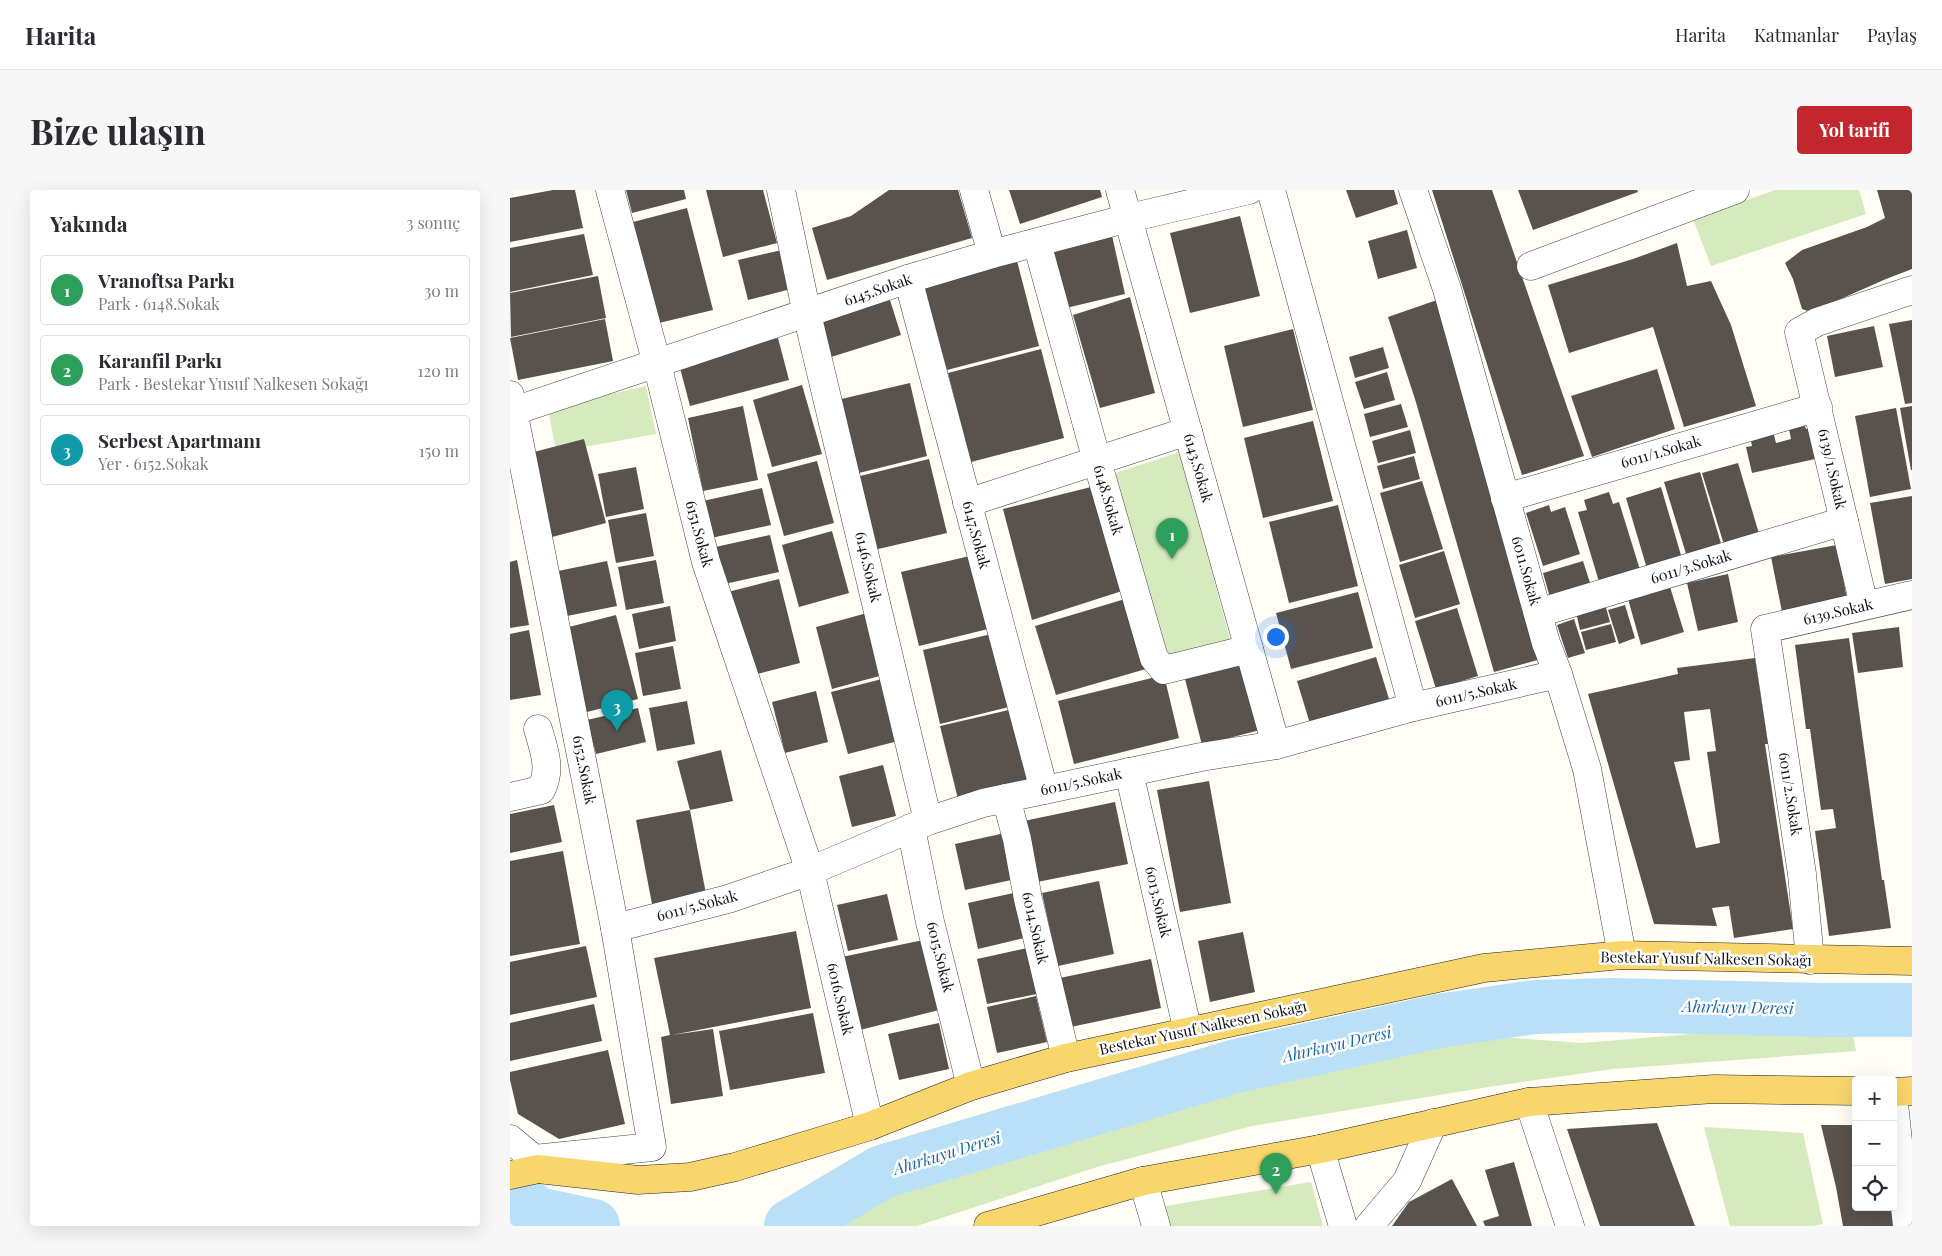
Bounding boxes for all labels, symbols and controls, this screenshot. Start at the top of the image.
text: Harita [25,19,96,51]
text: Harita [1675,23,1726,47]
text: Katmanlar [1754,23,1839,47]
text: Paylaş [1867,23,1917,47]
button: Yol tarifi [1797,106,1912,154]
text: Bize ulaşın [30,107,206,154]
text: Yakında [50,209,128,237]
text: 3 sonuç [406,212,460,233]
text: Vranoftsa Parkı [98,267,235,293]
street label: 6145.Sokak [841,268,915,310]
text: 1 [64,280,70,301]
text: 30 m [424,280,459,301]
text: Park · 6148.Sokak [98,293,220,314]
text: Karanfil Parkı [98,347,222,373]
text: 2 [63,360,71,381]
text: 120 m [418,360,459,381]
text: Park · Bestekar Yusuf Nalkesen Sokağı [98,373,368,394]
street label: 6139/1.Sokak [1814,426,1852,512]
text: Serbest Apartmanı [98,427,261,453]
street label: 6011/1.Sokak [1618,430,1704,472]
street label: 6143.Sokak [1180,431,1219,505]
text: 3 [63,440,71,461]
text: 150 m [419,440,459,461]
text: Yer · 6152.Sokak [98,453,208,474]
street label: 6148.Sokak [1089,462,1129,538]
street label: 6151.Sokak [681,498,719,570]
street label: 6147.Sokak [958,498,996,572]
pin: 1 [1156,518,1188,559]
street label: 6146.Sokak [851,529,887,605]
street label: 6011.Sokak [1507,534,1547,609]
street label: 6011/3.Sokak [1648,544,1734,588]
street label: 6139.Sokak [1801,593,1875,629]
your location [1263,624,1289,650]
street label: 6011/5.Sokak [1433,673,1519,711]
pin: 3 [601,690,633,731]
street label: 6152.Sokak [568,733,602,807]
street label: 6011/2.Sokak [1775,751,1808,838]
street label: 6011/5.Sokak [1038,762,1124,799]
street label: 6013.Sokak [1141,864,1177,940]
street label: 6011/5.Sokak [654,884,740,925]
street label: 6014.Sokak [1018,890,1054,967]
street label: 6015.Sokak [923,919,960,995]
street label: Bestekar Yusuf Nalkesen Sokağı [1600,946,1813,970]
street label: 6016.Sokak [823,961,859,1038]
street label: Bestekar Yusuf Nalkesen Sokağı [1097,995,1309,1059]
water label: Ahırkuyu Deresi [1680,995,1795,1018]
water label: Ahırkuyu Deresi [1278,1021,1395,1067]
map controls [1852,1076,1897,1211]
button: + [1852,1076,1897,1121]
button: − [1852,1121,1897,1166]
water label: Ahırkuyu Deresi [889,1126,1004,1179]
pin: 2 [1260,1153,1292,1194]
button: locate [1852,1166,1897,1211]

